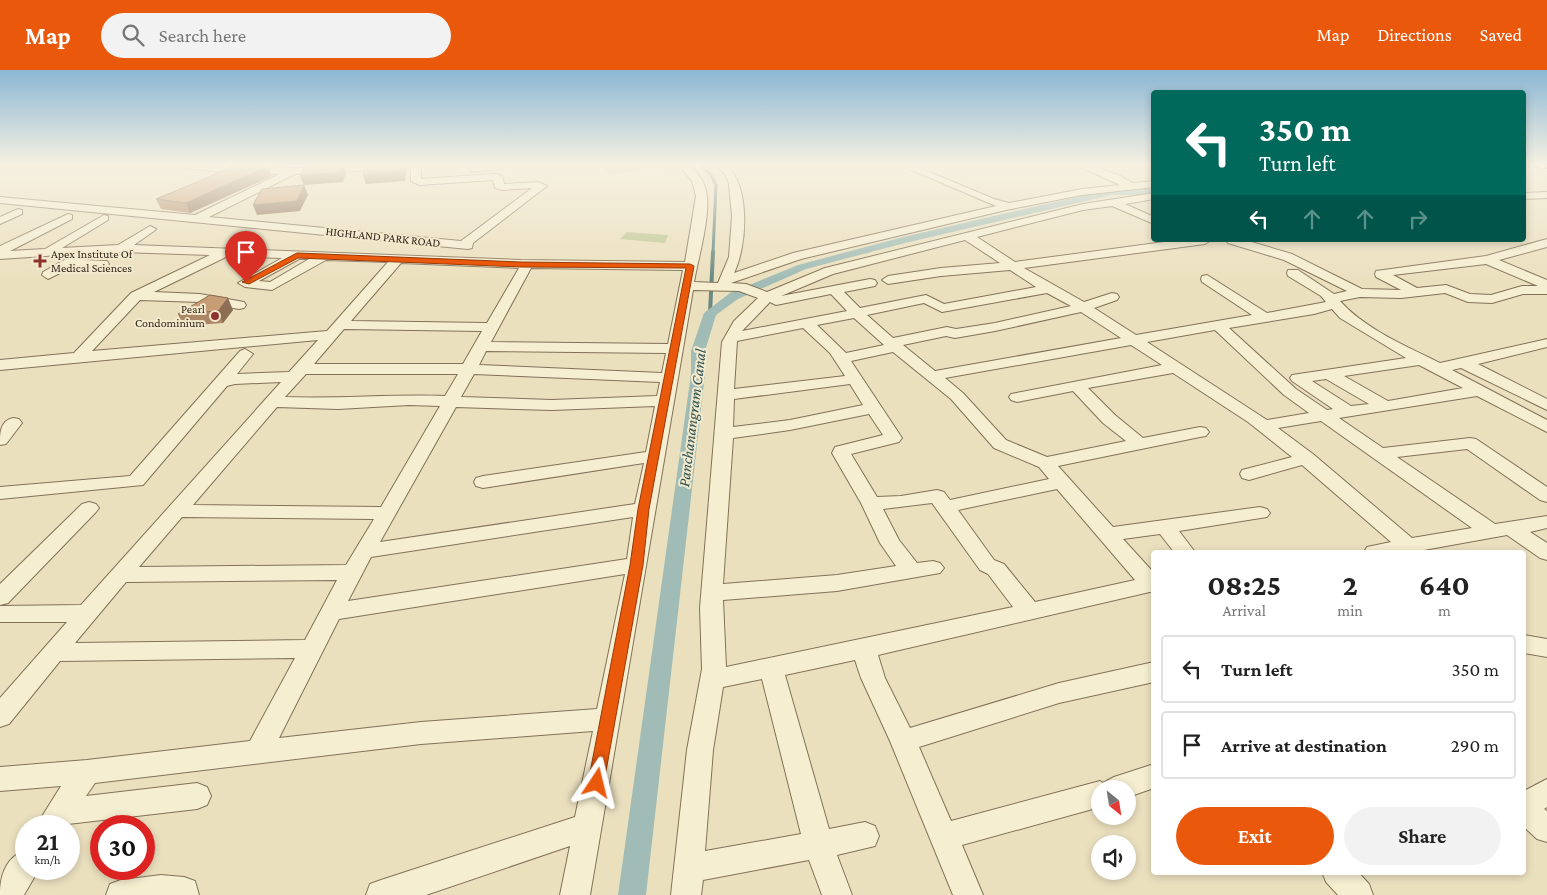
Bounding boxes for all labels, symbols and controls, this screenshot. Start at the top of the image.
search box [101,13,451,58]
icon: search [119,21,147,49]
text: Map [25,22,71,49]
text: Search here [159,25,246,46]
text: Map [1317,25,1349,45]
text: Directions [1377,25,1452,45]
text: Saved [1480,25,1522,45]
icon: left [1176,110,1241,175]
text: 350 m [1259,110,1351,149]
text: Turn left [1259,151,1336,176]
icon: left [1245,205,1273,233]
icon: ahead [1298,205,1326,233]
icon: ahead [1351,205,1379,233]
icon: right [1404,205,1432,233]
street label: HIGHLAND PARK ROAD [325,224,441,250]
pin [225,231,267,282]
icon: arrive [232,238,260,266]
place label: Apex Institute Of Medical Sciences [51,247,134,275]
marker: Apex Institute Of Medical Sciences [33,254,47,268]
place label: Pearl Condominium [135,302,205,330]
marker: Pearl Condominium [209,310,221,322]
water label: Panchanangram Canal [675,347,710,488]
text: 08:25 [1207,568,1281,601]
text: 2 [1342,568,1358,601]
text: 640 [1419,568,1470,601]
text: Arrival [1222,602,1266,619]
text: min [1337,602,1363,619]
text: m [1438,602,1451,619]
icon: left [1178,655,1206,683]
text: Turn left [1221,659,1293,680]
text: 350 m [1451,659,1499,680]
icon: arrive [1178,731,1206,759]
text: Arrive at destination [1221,735,1387,756]
text: 290 m [1451,735,1499,756]
position arrow [570,756,622,808]
north arrow [1091,780,1136,825]
map controls [1091,780,1136,880]
button: Exit [1176,807,1334,865]
button: Share [1344,807,1501,865]
speed limit sign: 30 [90,815,155,880]
text: 21 [36,828,59,855]
button: sound [1091,835,1136,880]
text: km/h [35,853,60,867]

